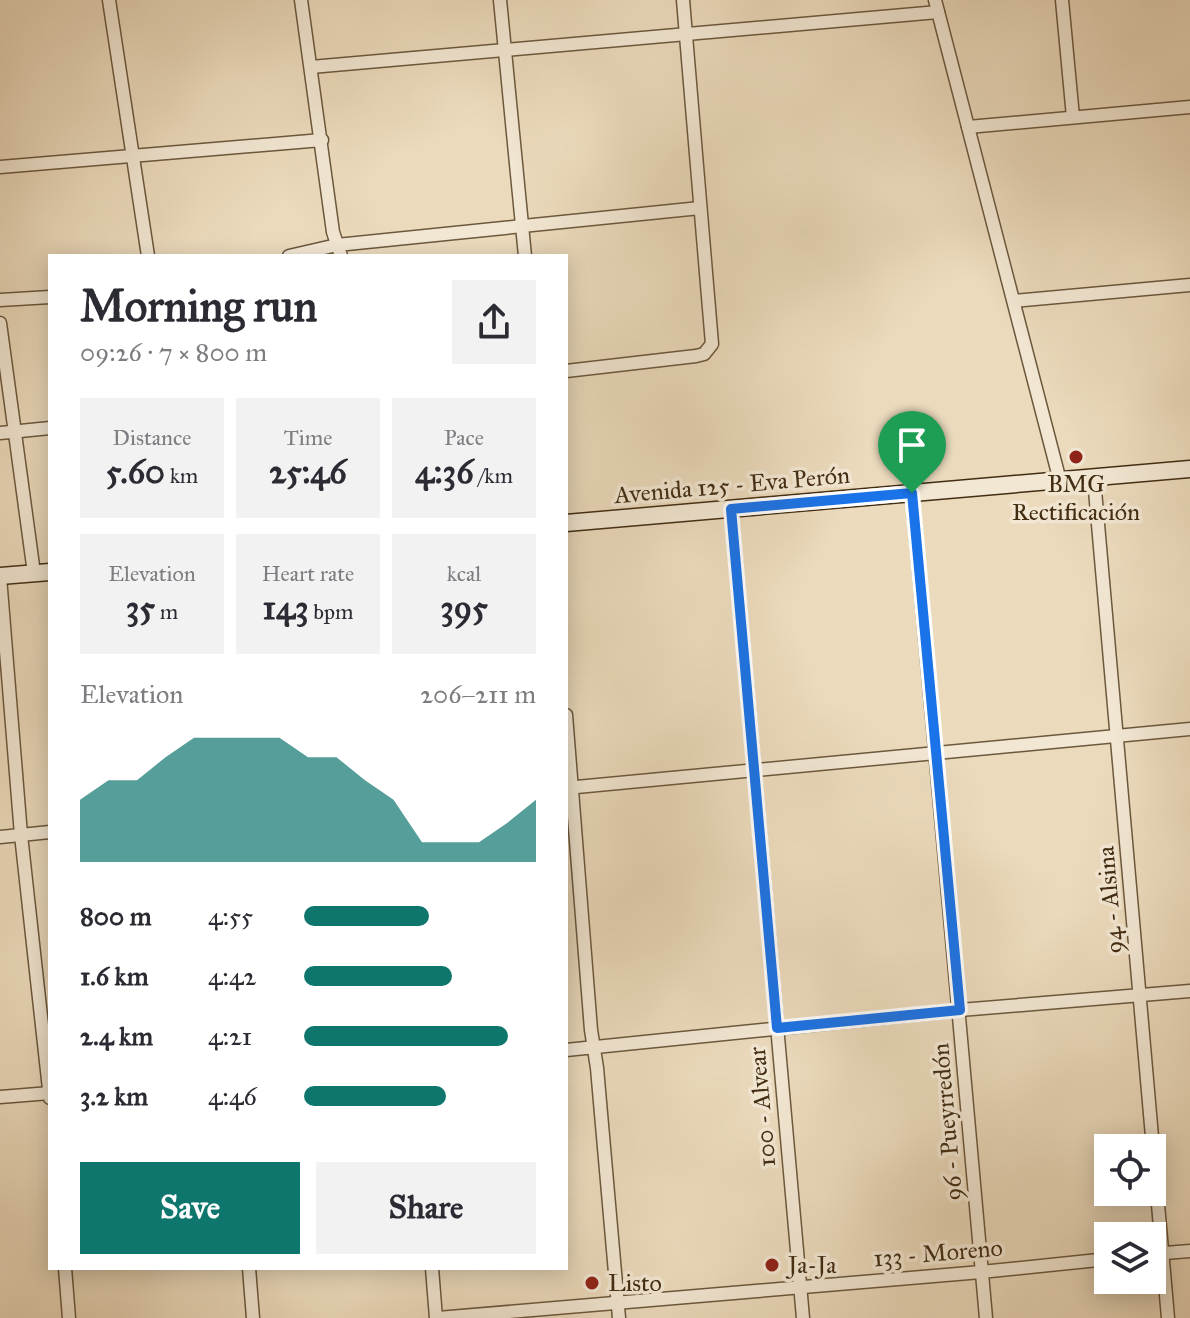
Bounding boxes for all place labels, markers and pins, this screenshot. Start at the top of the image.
pin [878,411,946,493]
marker: BMG Rectificación [1067,448,1085,466]
place label: BMG Rectificación [1012,469,1140,527]
place label: Ja-Ja [785,1250,837,1280]
marker: Ja-Ja [763,1256,781,1274]
place label: Listo [608,1268,662,1298]
marker: Listo [583,1274,601,1292]

